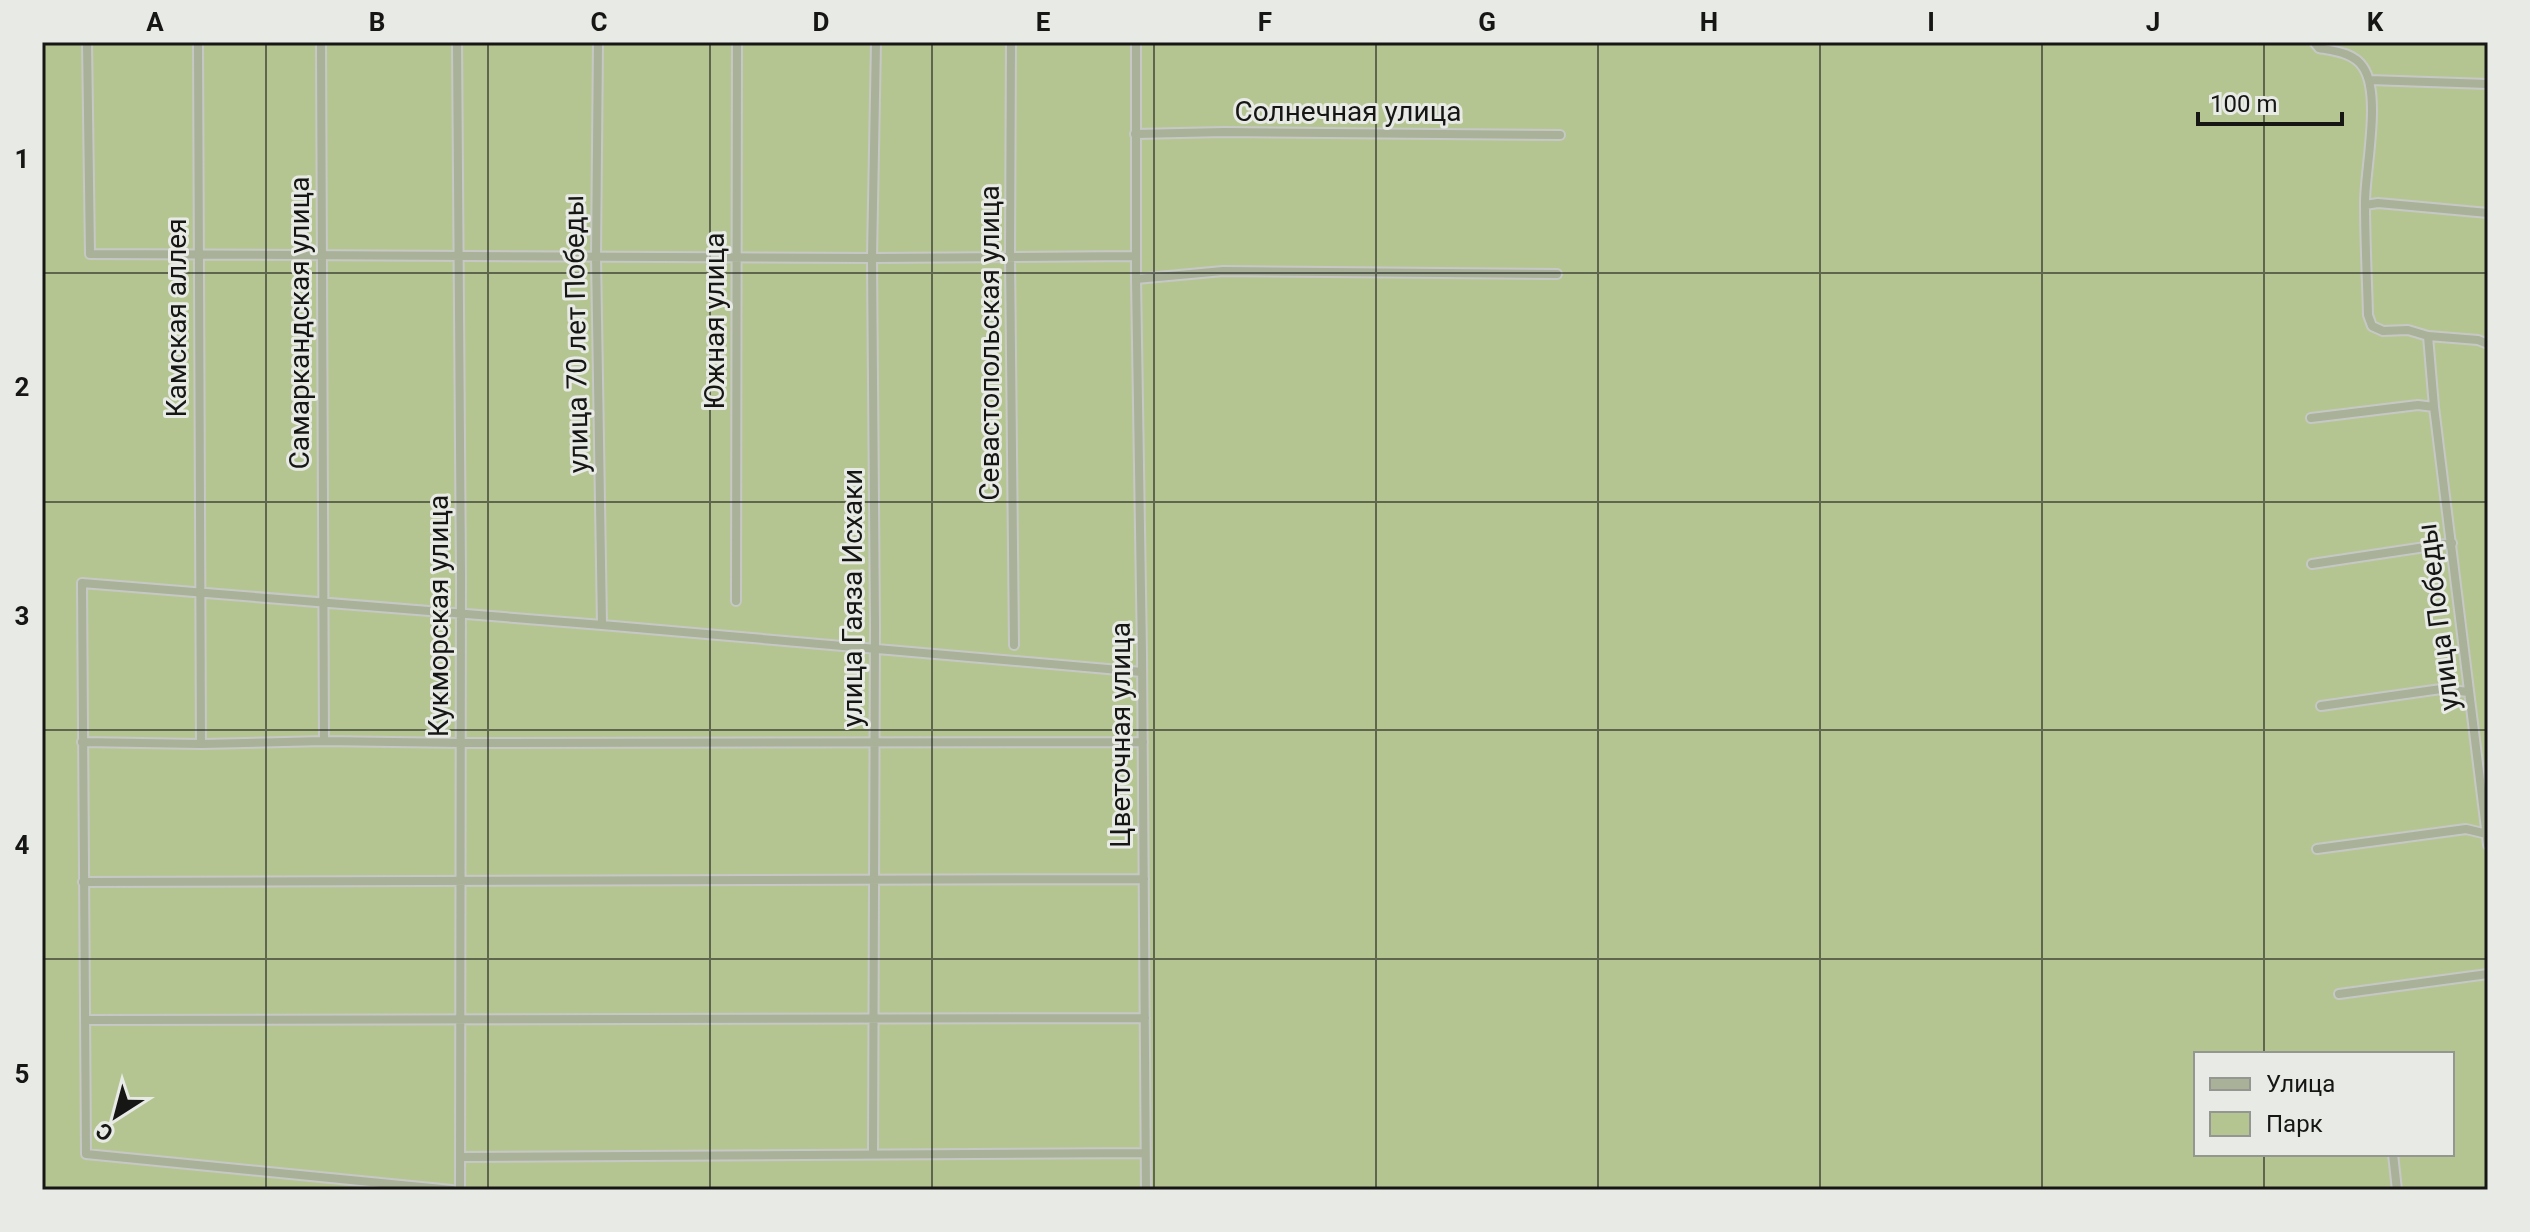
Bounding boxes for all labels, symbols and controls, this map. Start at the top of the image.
text: A [146,7,164,37]
text: B [369,7,385,37]
text: C [590,7,608,37]
text: D [813,7,829,37]
text: E [1036,7,1051,37]
text: F [1258,7,1272,37]
text: G [1478,7,1496,37]
text: H [1700,7,1718,37]
text: I [1927,7,1935,37]
text: J [2146,7,2160,37]
text: K [2367,7,2384,37]
scale bar [2198,76,2342,126]
text: 100 m [2210,90,2277,118]
street label: Солнечная улица [1235,95,1461,128]
text: 1 [15,144,29,174]
street label: Самаркандская улица [283,177,316,469]
street label: Севастопольская улица [973,185,1006,501]
street label: улица 70 лет Победы [557,195,595,473]
street label: Камская аллея [160,218,193,418]
street label: Южная улица [698,232,731,410]
text: 2 [15,372,29,402]
street label: улица Гаяза Исхаки [836,469,869,727]
street label: Кукморская улица [422,495,455,737]
street label: улица Победы [2410,521,2466,713]
text: 3 [15,601,29,631]
street label: Цветочная улица [1104,622,1137,848]
text: 4 [15,830,30,860]
legend [2194,1052,2454,1156]
text: 5 [15,1059,29,1089]
text: Улица [2266,1070,2335,1098]
north arrow [76,1076,156,1156]
text: Парк [2266,1110,2323,1138]
text: С [91,1117,118,1146]

